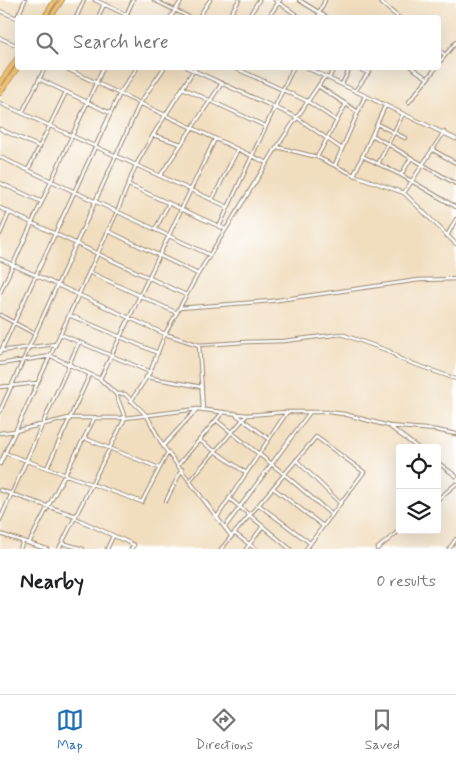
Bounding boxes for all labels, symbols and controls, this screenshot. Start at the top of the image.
search box [15,15,441,70]
icon: search [33,29,61,57]
text: Search here [73,30,169,55]
map controls [396,444,441,534]
button: locate [396,444,441,489]
button: layers [396,489,441,534]
text: Nearby [20,568,84,596]
text: 0 results [376,571,436,592]
tab: Map [56,706,84,754]
tab: Directions [196,706,253,754]
tab: Saved [365,706,400,754]

